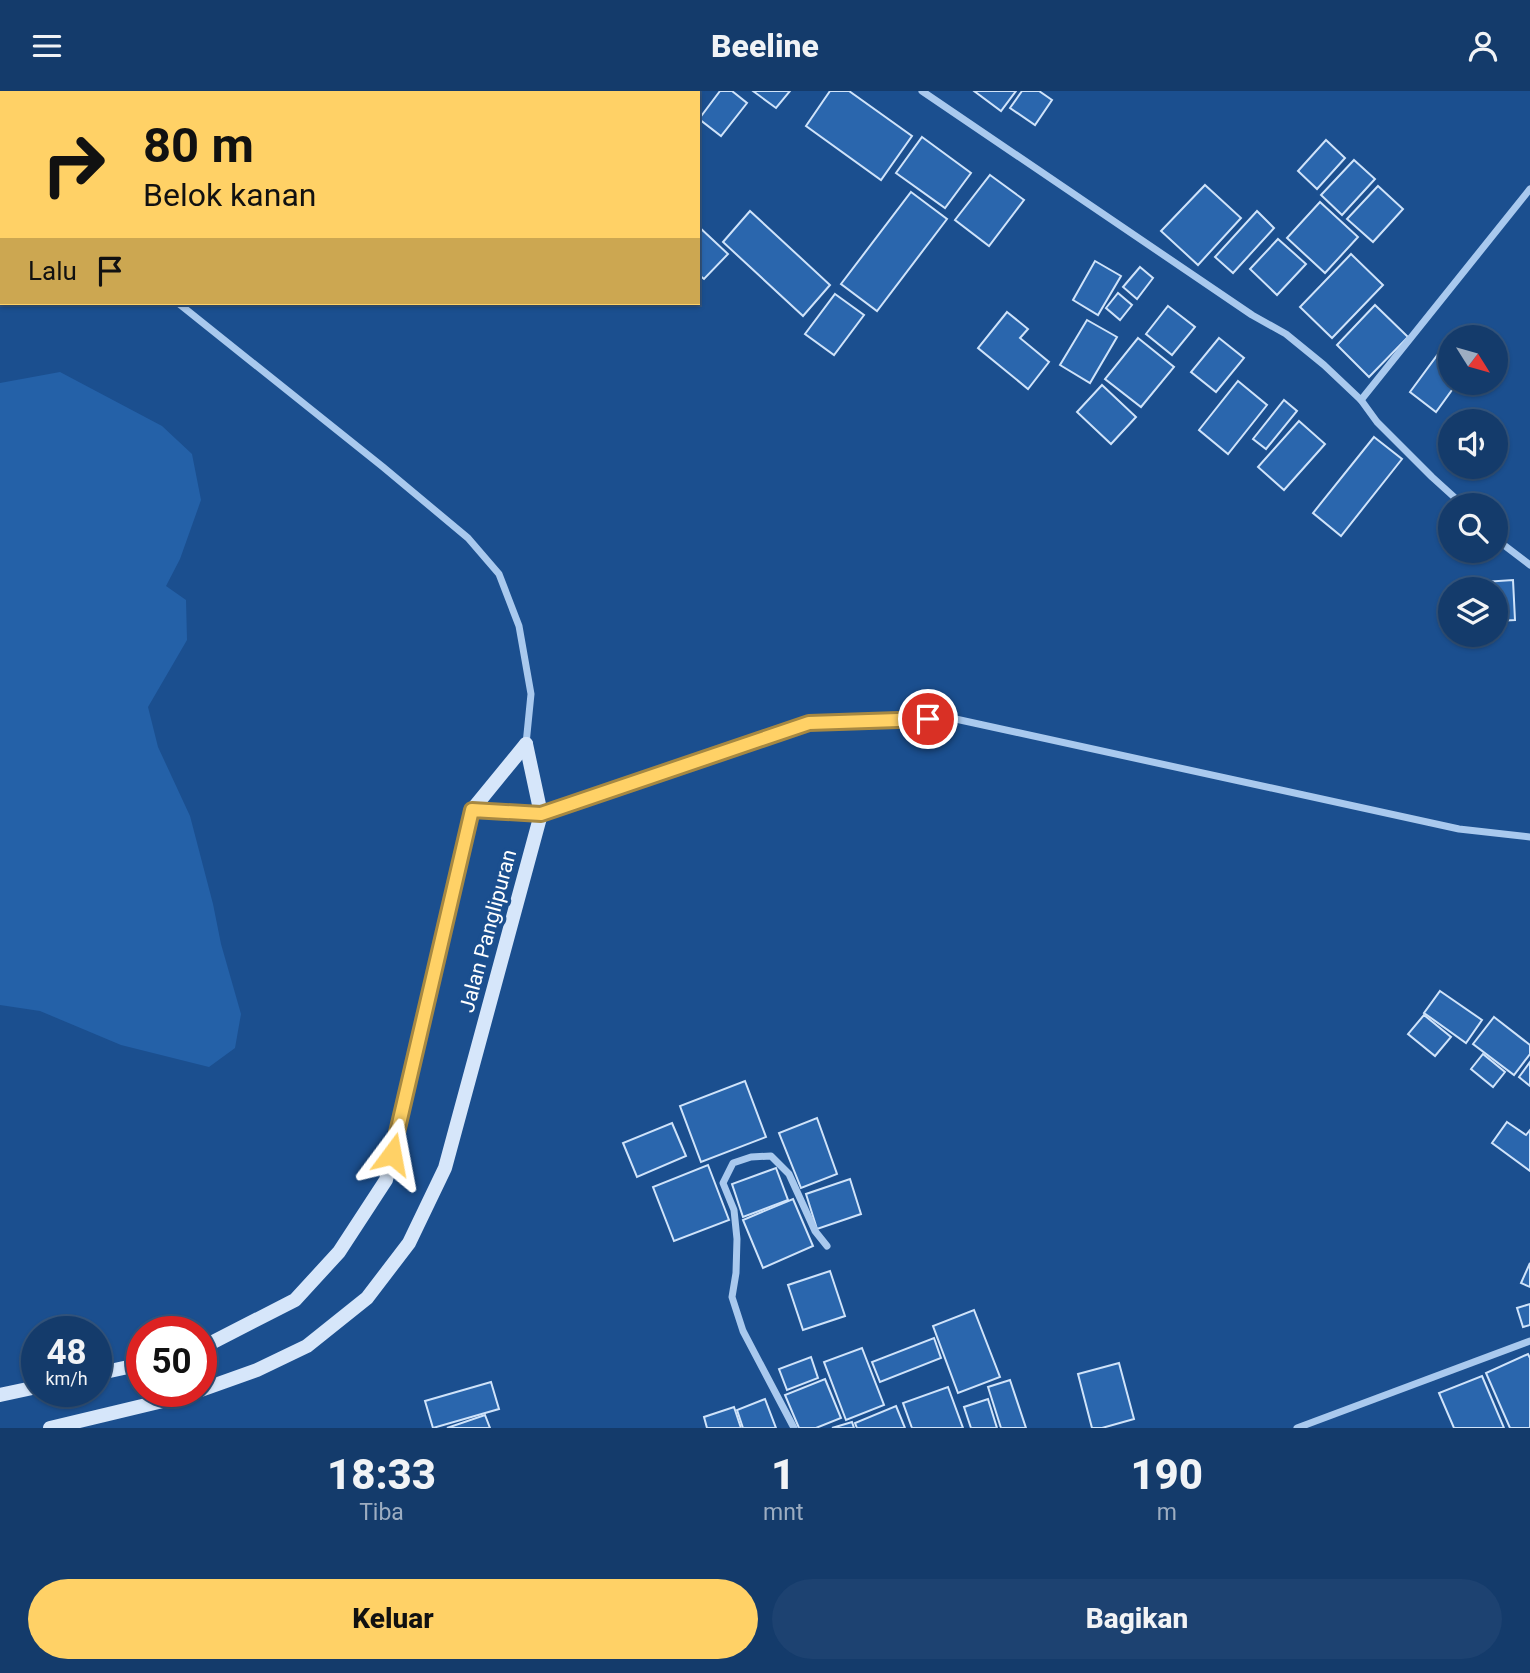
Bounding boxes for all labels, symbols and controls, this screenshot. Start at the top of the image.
icon: menu [28,27,66,65]
text: Beeline [711,27,819,65]
icon: person [1464,27,1502,65]
text: 80 m [143,117,254,174]
icon: right [28,119,119,210]
text: Belok kanan [143,176,316,214]
icon: arrive [91,252,129,290]
text: Lalu [28,256,77,286]
north arrow [1438,325,1508,395]
map controls [1438,325,1508,647]
button: sound [1438,409,1508,479]
button: search [1438,493,1508,563]
button: layers [1438,577,1508,647]
pin [898,689,958,749]
icon: arrive [909,700,947,738]
street label: Jalan Panglipuran [455,847,521,1015]
position arrow [355,1117,429,1191]
speed limit sign: 50 [126,1316,217,1407]
text: 48 [46,1332,87,1373]
text: km/h [45,1368,88,1389]
text: 18:33 [327,1450,436,1499]
text: 1 [771,1450,795,1499]
text: 190 [1130,1450,1203,1499]
text: Tiba [359,1499,404,1526]
text: mnt [763,1499,803,1526]
text: m [1157,1499,1177,1526]
button: Keluar [28,1579,758,1659]
button: Bagikan [772,1579,1502,1659]

